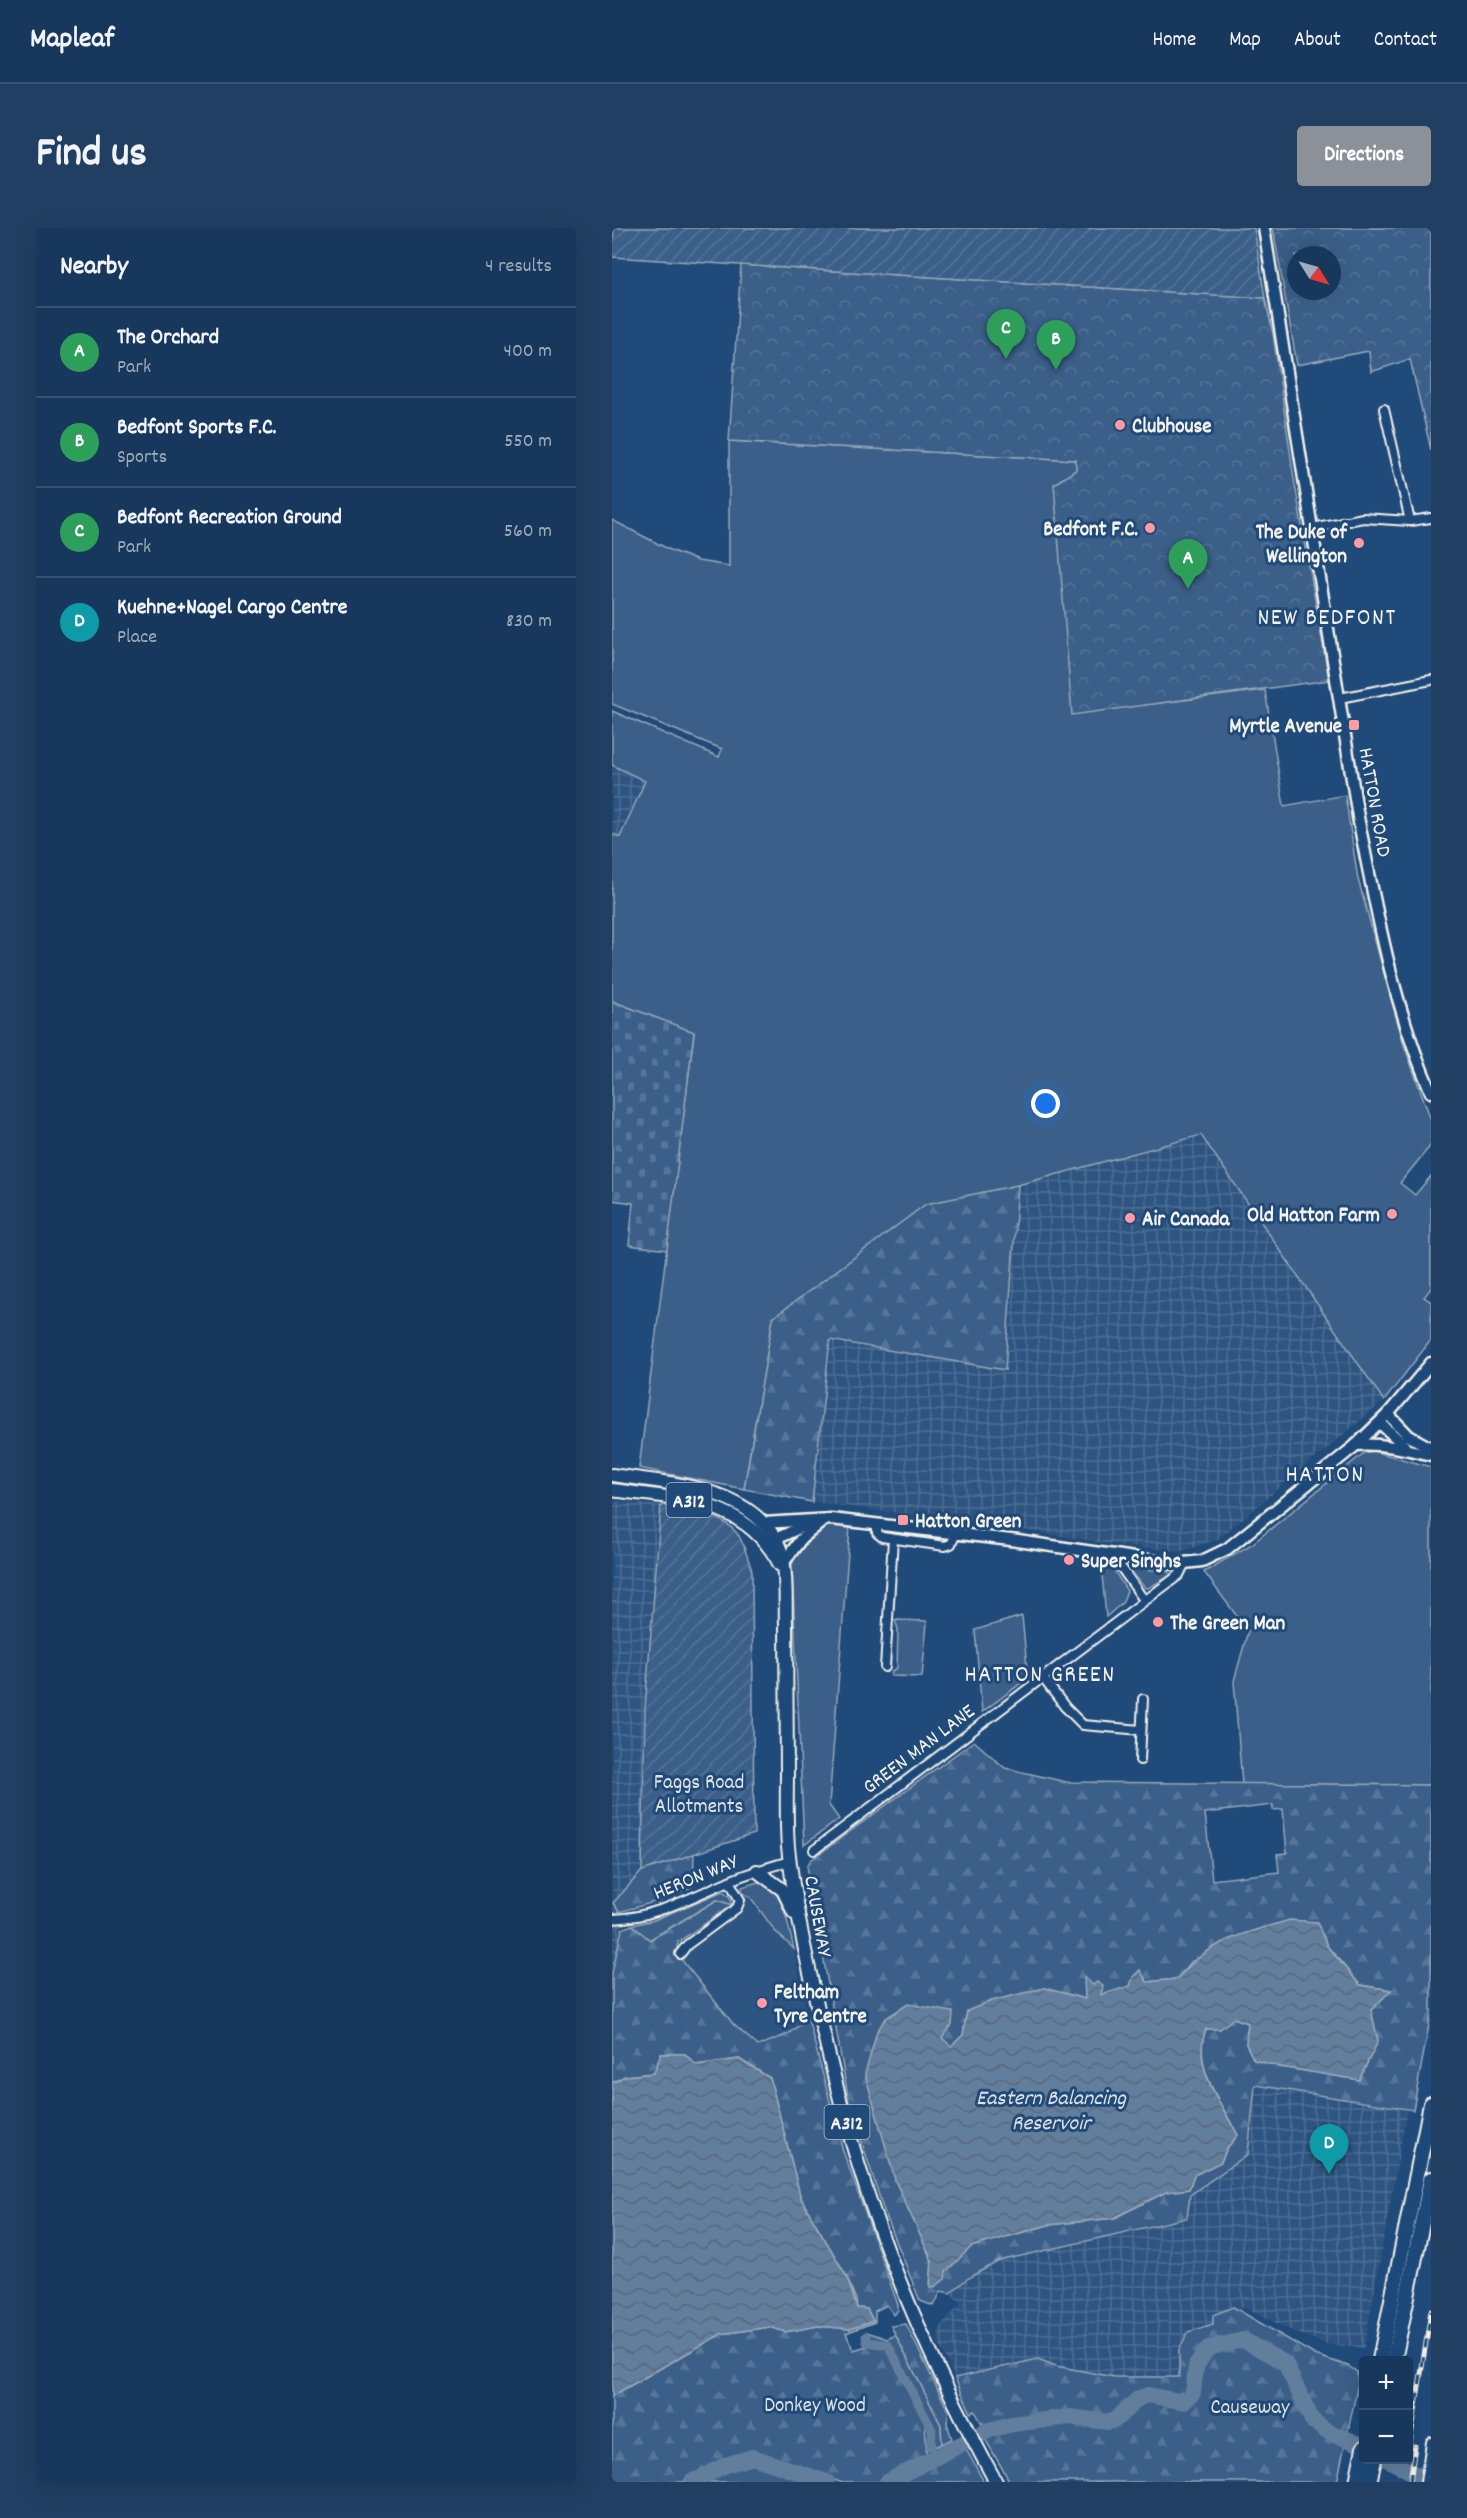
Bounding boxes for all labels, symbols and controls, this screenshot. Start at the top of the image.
text: Mapleaf [30,21,114,61]
text: Home [1152,26,1196,56]
text: Map [1229,26,1261,56]
text: About [1294,26,1341,56]
text: Contact [1374,26,1437,56]
text: Find us [36,126,147,186]
button: Directions [1297,126,1431,186]
north arrow [1287,246,1341,300]
text: Nearby [60,249,128,286]
text: 4 results [485,253,552,281]
pin: C [986,310,1026,359]
pin: B [1036,320,1076,370]
text: The Orchard [117,323,219,354]
text: A [74,338,85,366]
text: 400 m [504,338,552,366]
text: Park [117,354,151,382]
text: Bedfont Sports F.C. [117,413,276,444]
place label: Clubhouse [1132,413,1212,443]
marker: Clubhouse [1113,418,1127,432]
text: B [75,428,84,456]
text: 550 m [504,428,552,456]
text: Sports [117,444,167,472]
text: Bedfont Recreation Ground [117,503,342,534]
place label: Bedfont F.C. [1043,516,1138,546]
text: C [75,518,84,546]
text: 560 m [504,518,552,546]
place label: The Duke of Wellington [1256,519,1349,573]
marker: Bedfont F.C. [1143,521,1157,535]
text: Park [117,534,151,562]
marker: The Duke of Wellington [1352,536,1366,550]
pin: A [1168,540,1208,589]
text: Kuehne+Nagel Cargo Centre [117,593,347,624]
district label: NEW BEDFONT [1257,602,1397,636]
text: D [74,608,85,636]
text: 830 m [506,608,552,636]
text: Place [117,624,157,652]
place label: Myrtle Avenue [1229,713,1342,743]
marker: Myrtle Avenue [1347,718,1361,732]
street label: HATTON ROAD [1349,745,1397,860]
your location [1031,1089,1060,1118]
place label: Old Hatton Farm [1247,1202,1380,1232]
place label: Air Canada [1142,1206,1231,1236]
marker: Old Hatton Farm [1385,1207,1399,1221]
marker: Air Canada [1123,1211,1137,1225]
district label: HATTON [1285,1459,1365,1493]
road number: A312 [666,1483,712,1517]
place label: Hatton Green [915,1508,1022,1538]
marker: Hatton Green [896,1513,910,1527]
place label: Super Singhs [1081,1548,1181,1578]
marker: Super Singhs [1062,1553,1076,1567]
place label: The Green Man [1170,1610,1286,1640]
marker: The Green Man [1151,1615,1165,1629]
district label: HATTON GREEN [964,1659,1116,1693]
street label: GREEN MAN LANE [857,1698,983,1803]
park label: Faggs Road Allotments [654,1769,744,1823]
street label: HERON WAY [649,1848,744,1909]
street label: CAUSEWAY [794,1874,838,1961]
place label: Feltham Tyre Centre [774,1979,867,2033]
marker: Feltham Tyre Centre [755,1996,769,2010]
water label: Eastern Balancing Reservoir [976,2084,1127,2140]
road number: A312 [824,2105,870,2139]
pin: D [1310,2124,1348,2174]
map controls [1359,2356,1413,2464]
button: + [1359,2356,1413,2410]
park label: Donkey Wood [764,2392,866,2422]
park label: Causeway [1210,2394,1290,2424]
button: − [1359,2410,1413,2464]

